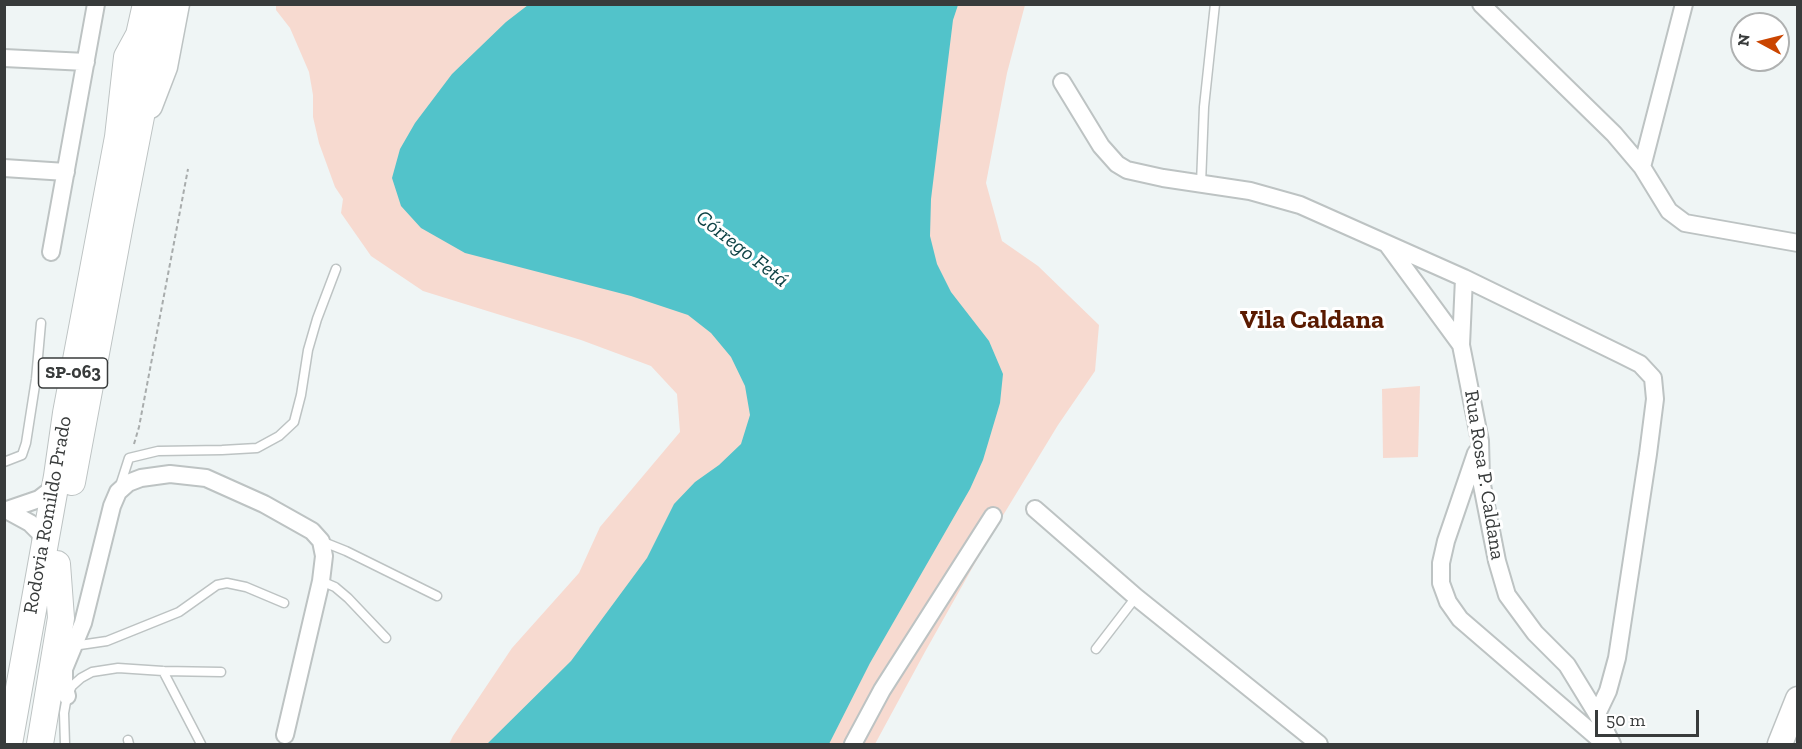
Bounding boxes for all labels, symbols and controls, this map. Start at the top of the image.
north arrow [1730,12,1790,72]
text: N [1733,33,1754,47]
water label: Córrego Fetá [691,205,793,293]
district label: Vila Caldana [1240,305,1384,337]
road number: SP-063 [38,358,107,388]
street label: Rua Rosa P. Caldana [1459,388,1509,562]
street label: Rodovia Romildo Prado [19,414,77,616]
scale bar [1598,698,1702,736]
text: 50 m [1606,709,1645,731]

